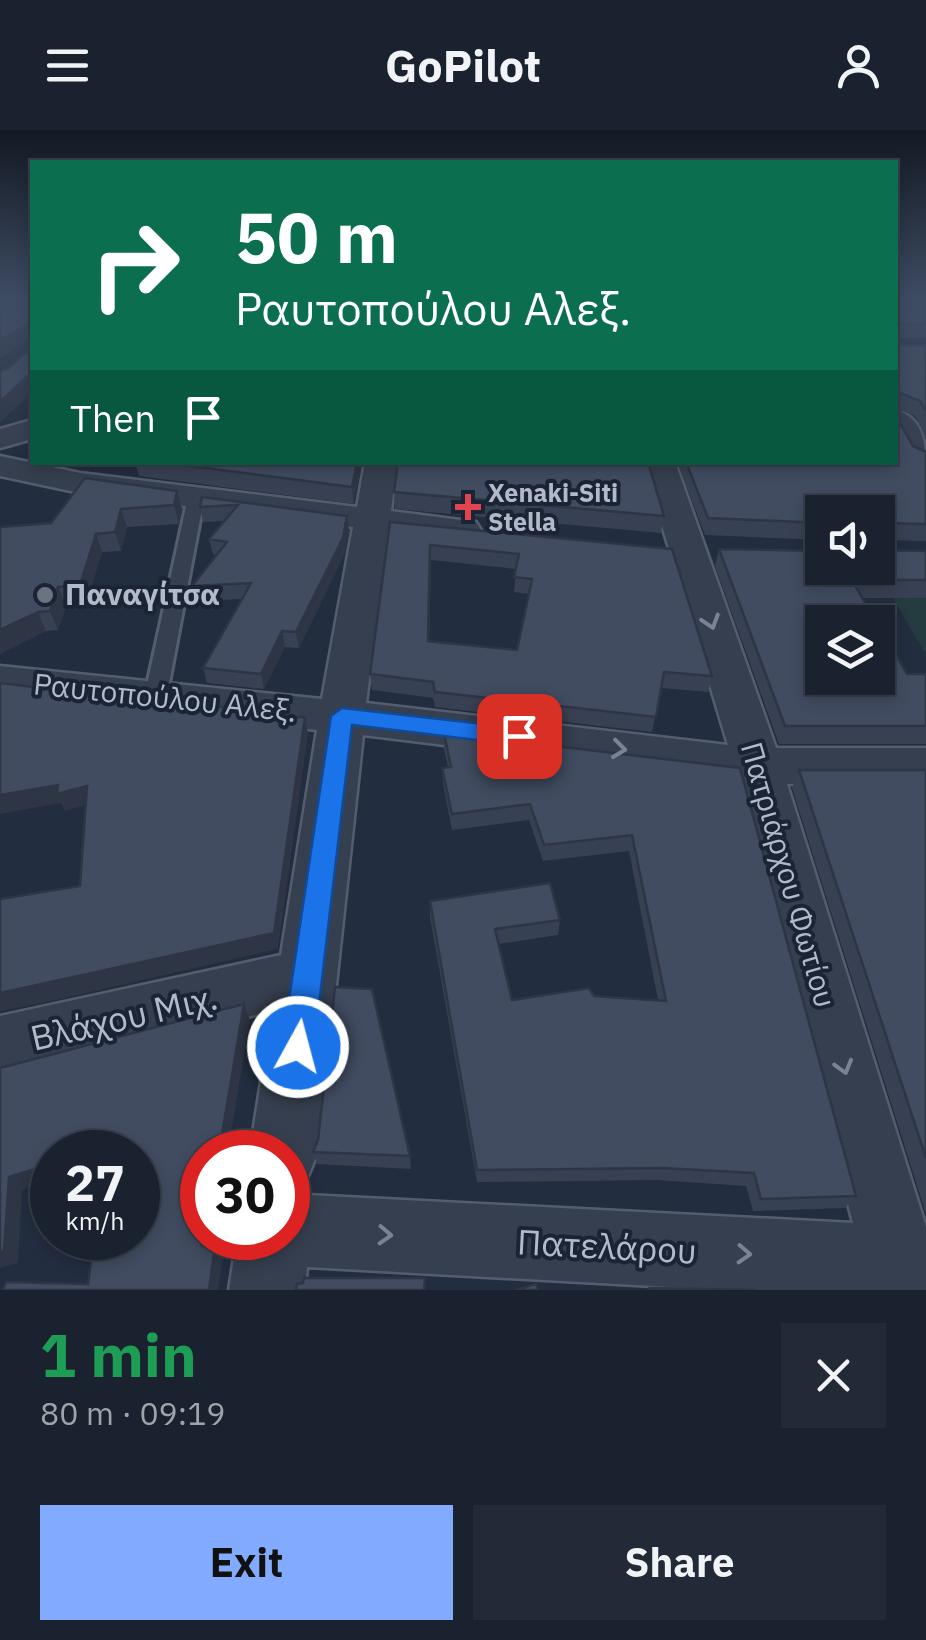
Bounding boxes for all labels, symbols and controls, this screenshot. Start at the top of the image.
text: GoPilot [385,36,541,94]
icon: menu [40,38,95,93]
icon: person [831,38,886,93]
text: 50 m [235,191,398,282]
icon: right [70,200,200,330]
text: Ραυτοπούλου Αλεξ. [235,279,631,337]
icon: arrive [176,390,231,445]
text: Then [70,393,156,442]
place label: Xenaki-Siti Stella [488,476,618,538]
map controls [805,495,895,695]
button: sound [805,495,895,585]
marker: Xenaki-Siti Stella [457,496,479,518]
place label: Παναγίτσα [65,574,220,613]
marker: Παναγίτσα [34,584,56,606]
button: layers [805,605,895,695]
one-way arrow [700,612,720,629]
street label: Ραυτοπούλου Αλεξ. [32,663,299,730]
pin [477,694,562,779]
icon: arrive [492,709,547,764]
street label: Πατριάρχου Φωτίου [733,737,846,1012]
one-way arrow [611,738,627,759]
street label: Βλάχου Μιχ. [26,973,222,1061]
position arrow [246,995,350,1099]
one-way arrow [832,1058,853,1075]
speed limit sign: 30 [180,1130,310,1260]
text: 27 [65,1150,125,1215]
text: km/h [66,1204,124,1237]
street label: Πατελάρου [516,1218,698,1274]
one-way arrow [377,1224,393,1245]
one-way arrow [737,1243,753,1264]
text: 1 min [40,1315,197,1394]
button: close [781,1323,886,1428]
text: 80 m · 09:19 [40,1392,226,1434]
button: Exit [40,1505,453,1620]
button: Share [473,1505,886,1620]

